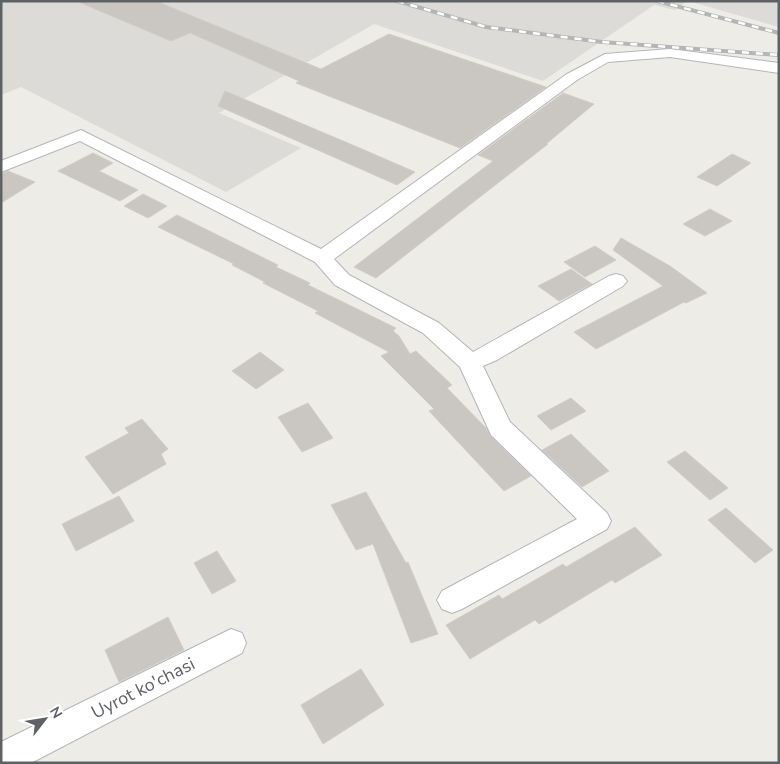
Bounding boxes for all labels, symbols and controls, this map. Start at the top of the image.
street label: Uyrot ko'chasi [87,652,199,724]
north arrow [20,694,70,744]
text: N [45,703,67,722]

